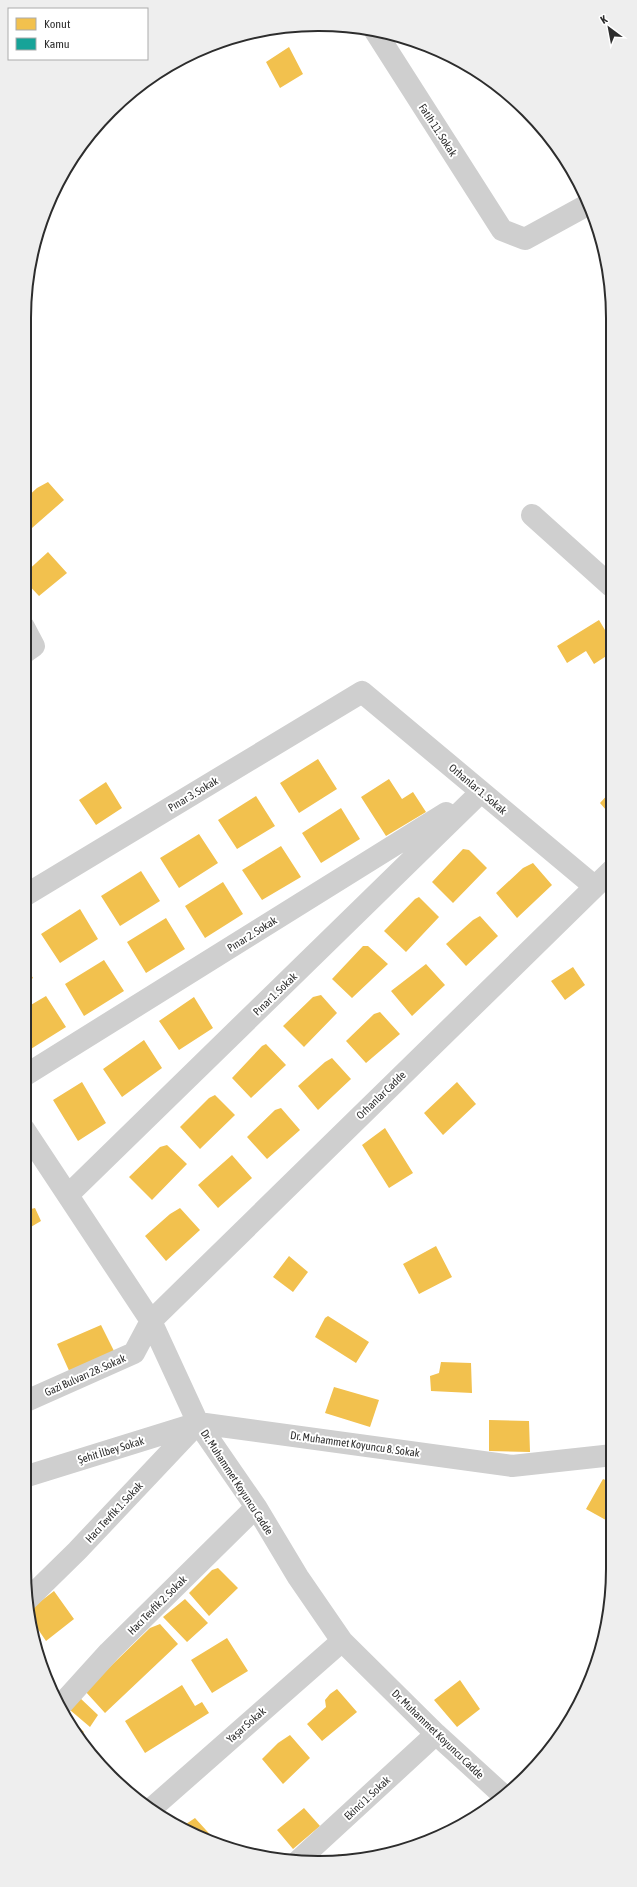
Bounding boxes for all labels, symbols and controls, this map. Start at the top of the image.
legend [8,8,148,60]
north arrow [589,8,629,48]
text: K [598,13,610,26]
text: Konut [44,17,71,31]
text: Kamu [44,37,70,51]
street label: Fatih 11. Sokak [417,101,460,159]
street label: Orhanlar 1. Sokak [447,761,509,817]
street label: Pınar 3. Sokak [166,774,220,814]
street label: Pınar 2. Sokak [225,914,279,954]
street label: Pınar 1. Sokak [251,970,299,1018]
street label: Orhanlar Cadde [354,1069,408,1121]
street label: Gazi Bulvarı 28. Sokak [43,1352,128,1398]
street label: Dr. Muhammet Koyuncu Cadde [199,1427,275,1537]
street label: Dr. Muhammet Koyuncu 8. Sokak [290,1429,421,1459]
street label: Şehit İlbey Sokak [76,1434,146,1466]
street label: Hacı Tevfik 1. Sokak [83,1479,145,1545]
street label: Hacı Tevfik 2. Sokak [125,1573,189,1637]
street label: Dr. Muhammet Koyuncu Cadde [390,1687,486,1781]
street label: Yaşar Sokak [224,1705,268,1745]
street label: Ekinci 1. Sokak [342,1774,393,1822]

